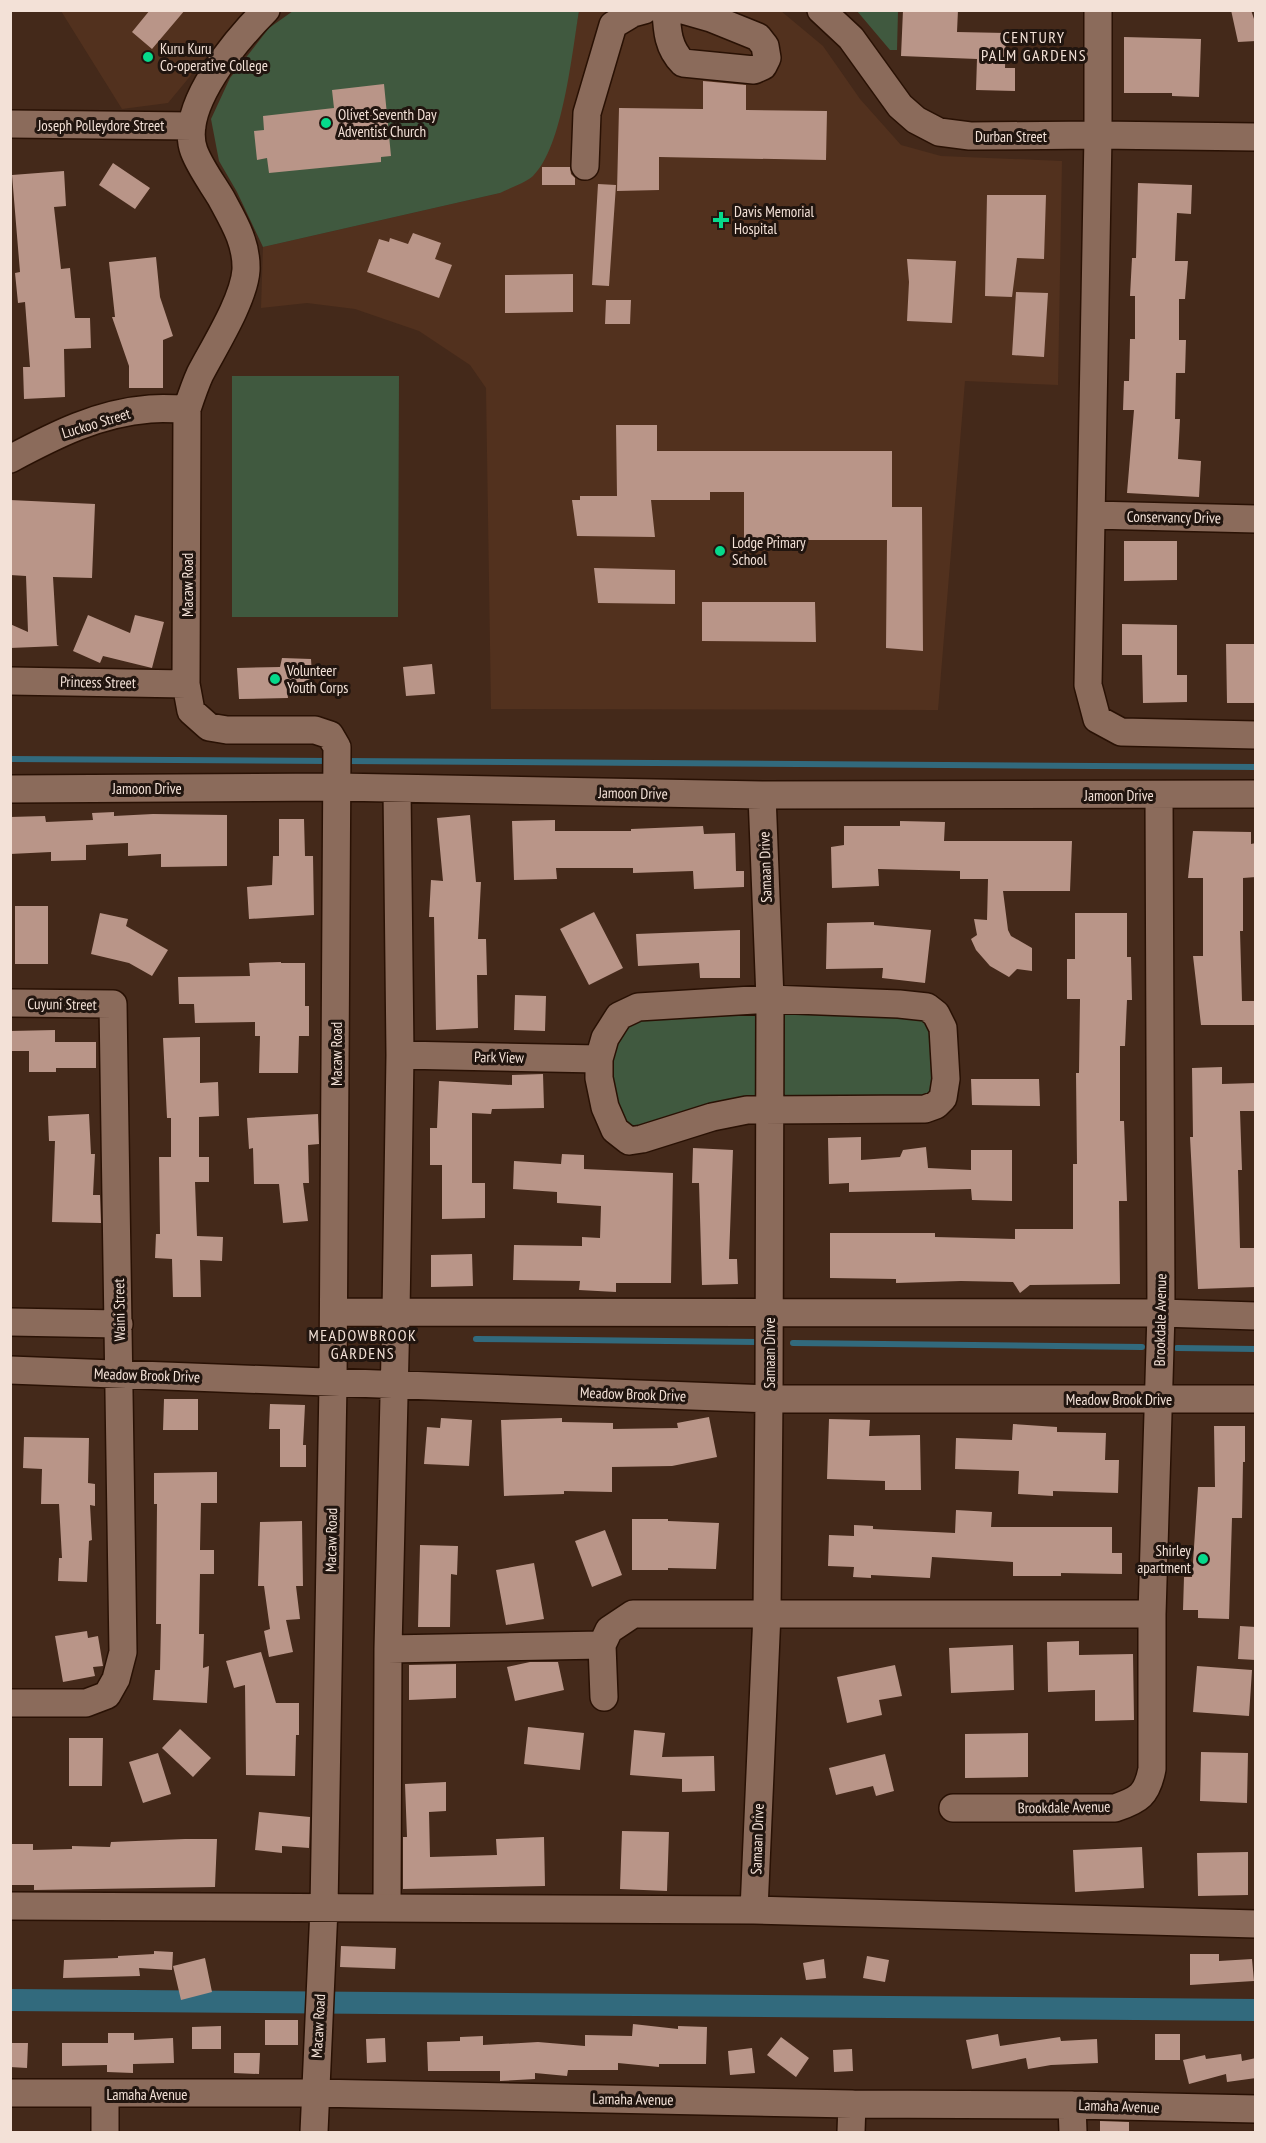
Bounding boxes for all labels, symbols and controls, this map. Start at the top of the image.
district label: CENTURY PALM GARDENS [981,27,1087,65]
place label: Kuru Kuru Co-operative College [160,39,268,75]
marker: Kuru Kuru Co-operative College [141,50,155,64]
place label: Olivet Seventh Day Adventist Church [338,105,437,141]
street label: Joseph Polleydore Street [37,116,164,135]
marker: Olivet Seventh Day Adventist Church [319,116,333,130]
street label: Durban Street [975,127,1047,146]
place label: Davis Memorial Hospital [734,202,815,238]
marker: Davis Memorial Hospital [712,211,730,229]
street label: Luckoo Street [59,404,133,442]
street label: Conservancy Drive [1127,507,1221,527]
place label: Lodge Primary School [732,533,806,569]
marker: Lodge Primary School [713,544,727,558]
street label: Macaw Road [178,553,197,617]
place label: Volunteer Youth Corps [286,661,348,697]
street label: Princess Street [60,672,136,692]
marker: Volunteer Youth Corps [268,672,282,686]
street label: Jamoon Drive [111,779,182,798]
street label: Jamoon Drive [597,783,668,803]
street label: Jamoon Drive [1083,786,1154,805]
street label: Samaan Drive [754,831,776,903]
street label: Cuyuni Street [27,994,97,1014]
street label: Macaw Road [327,1022,346,1086]
street label: Park View [474,1047,524,1067]
street label: Brookdale Avenue [1150,1273,1170,1367]
street label: Waini Street [109,1278,129,1342]
street label: Samaan Drive [760,1317,779,1389]
district label: MEADOWBROOK GARDENS [308,1325,418,1363]
street label: Meadow Brook Drive [94,1364,200,1386]
street label: Meadow Brook Drive [580,1383,686,1405]
street label: Meadow Brook Drive [1066,1390,1172,1409]
street label: Macaw Road [321,1508,341,1572]
place label: Shirley apartment [1137,1541,1191,1577]
marker: Shirley apartment [1196,1552,1210,1566]
street label: Brookdale Avenue [1017,1797,1111,1817]
street label: Samaan Drive [746,1803,768,1875]
street label: Macaw Road [307,1993,329,2059]
street label: Lamaha Avenue [106,2085,188,2104]
street label: Lamaha Avenue [592,2089,674,2109]
street label: Lamaha Avenue [1078,2095,1160,2117]

